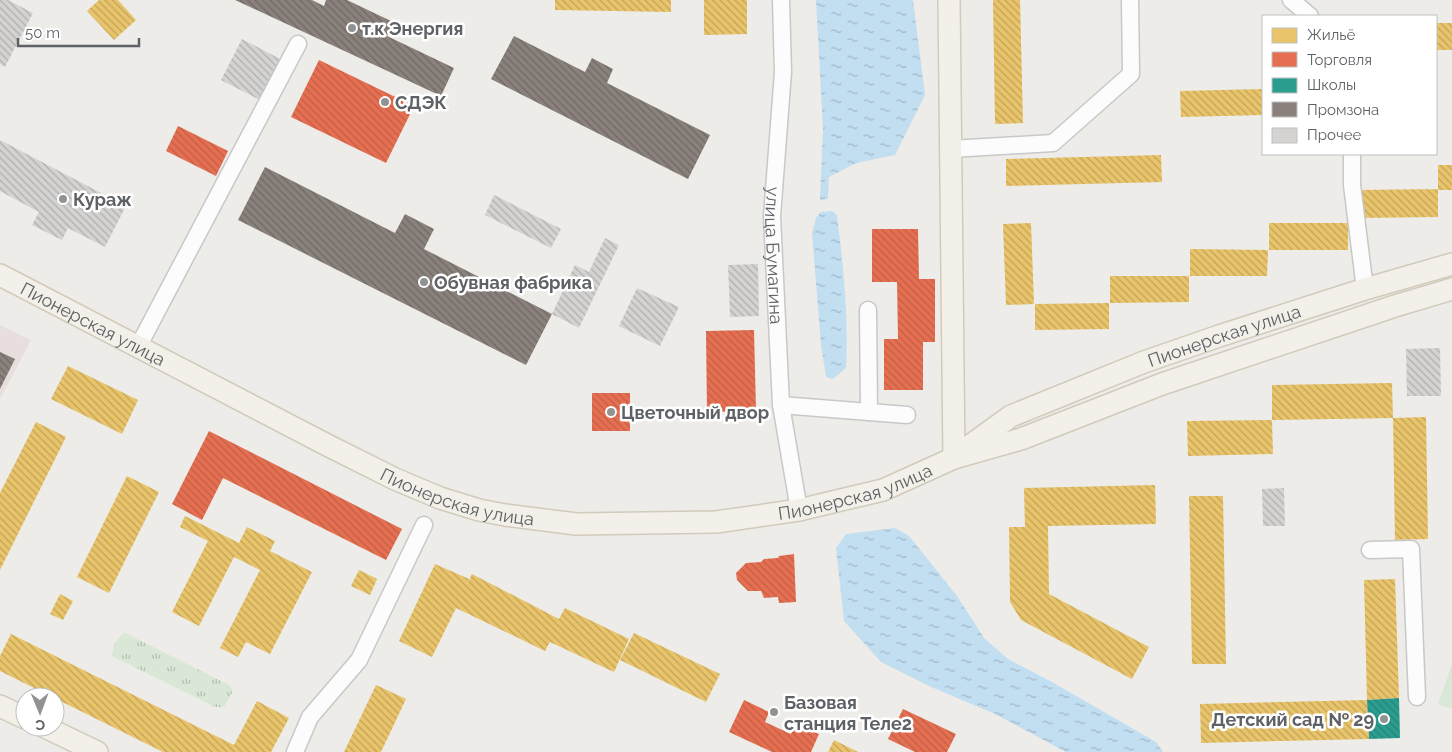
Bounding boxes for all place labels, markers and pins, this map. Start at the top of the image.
place label: т.к Энергия [362,18,463,39]
marker: т.к Энергия [346,22,358,34]
place label: СДЭК [395,92,447,113]
marker: СДЭК [379,96,391,108]
place label: Кураж [73,189,132,210]
marker: Кураж [57,193,69,205]
place label: Обувная фабрика [434,272,592,293]
marker: Обувная фабрика [418,276,430,288]
place label: Цветочный двор [621,402,769,423]
marker: Цветочный двор [605,406,617,418]
place label: Базовая станция Теле2 [784,692,912,734]
marker: Базовая станция Теле2 [768,706,780,718]
place label: Детский сад № 29 [1211,709,1374,730]
marker: Детский сад № 29 [1378,713,1390,725]

